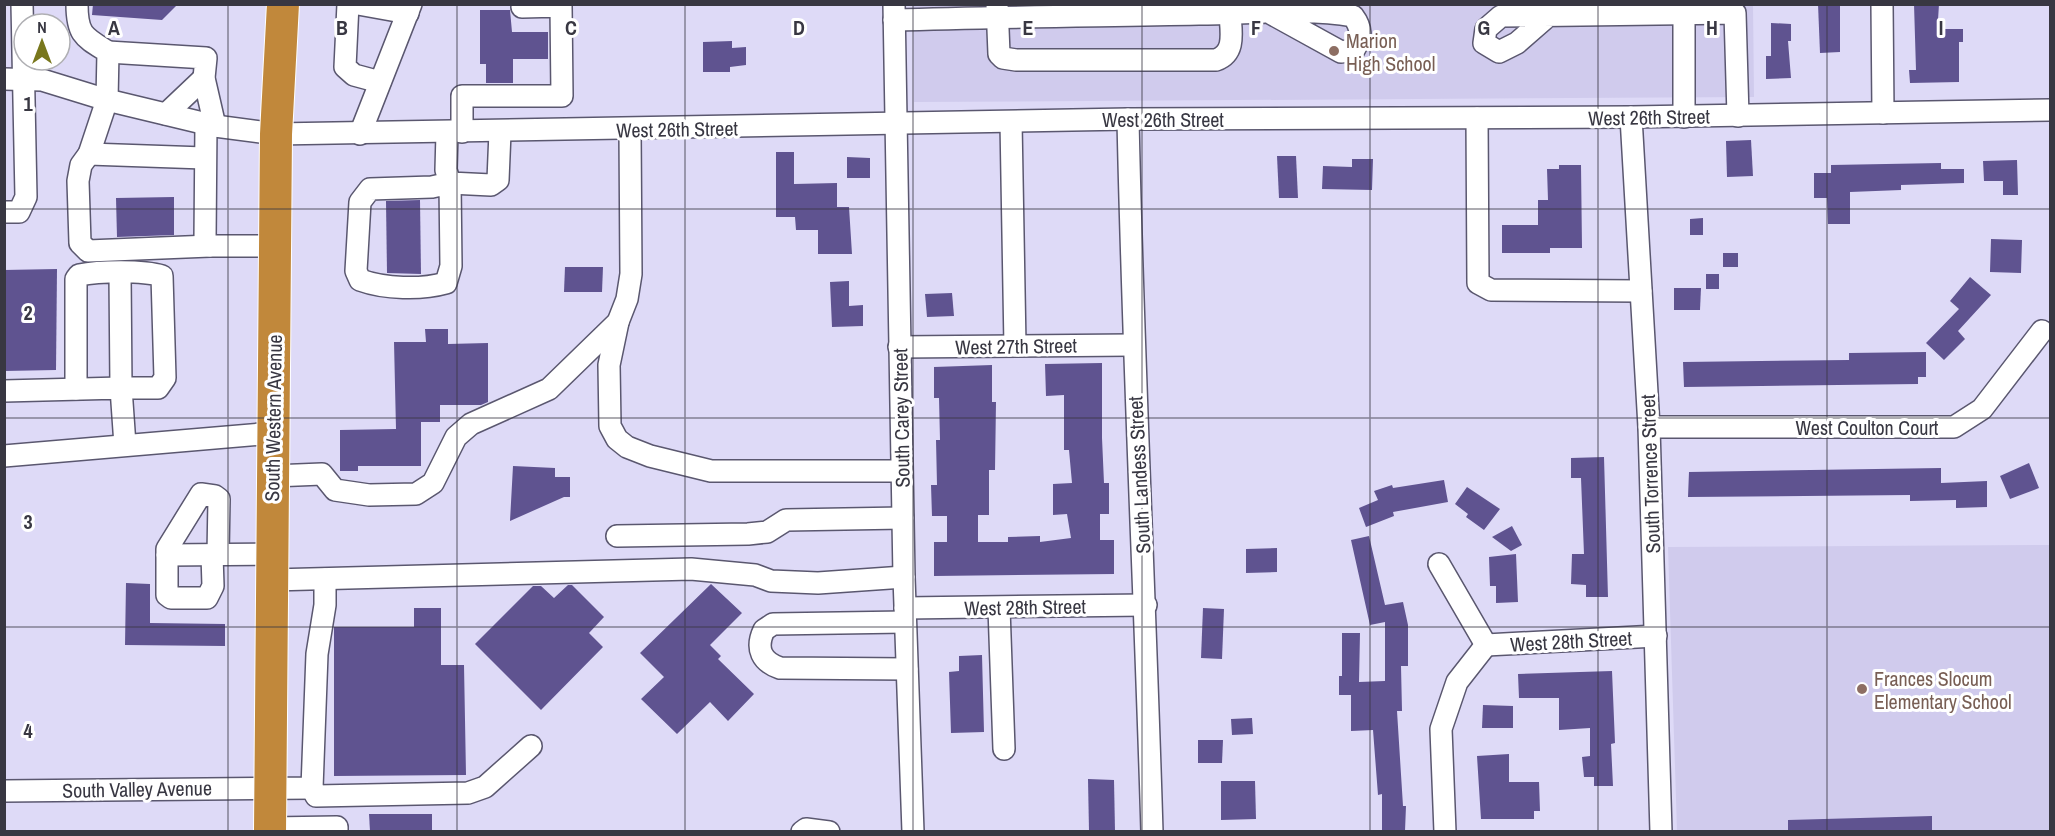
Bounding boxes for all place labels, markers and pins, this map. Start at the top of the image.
place label: Marion High School [1346,27,1435,77]
marker: Marion High School [1327,44,1341,58]
place label: Frances Slocum Elementary School [1874,665,2012,715]
marker: Frances Slocum Elementary School [1855,682,1869,696]

